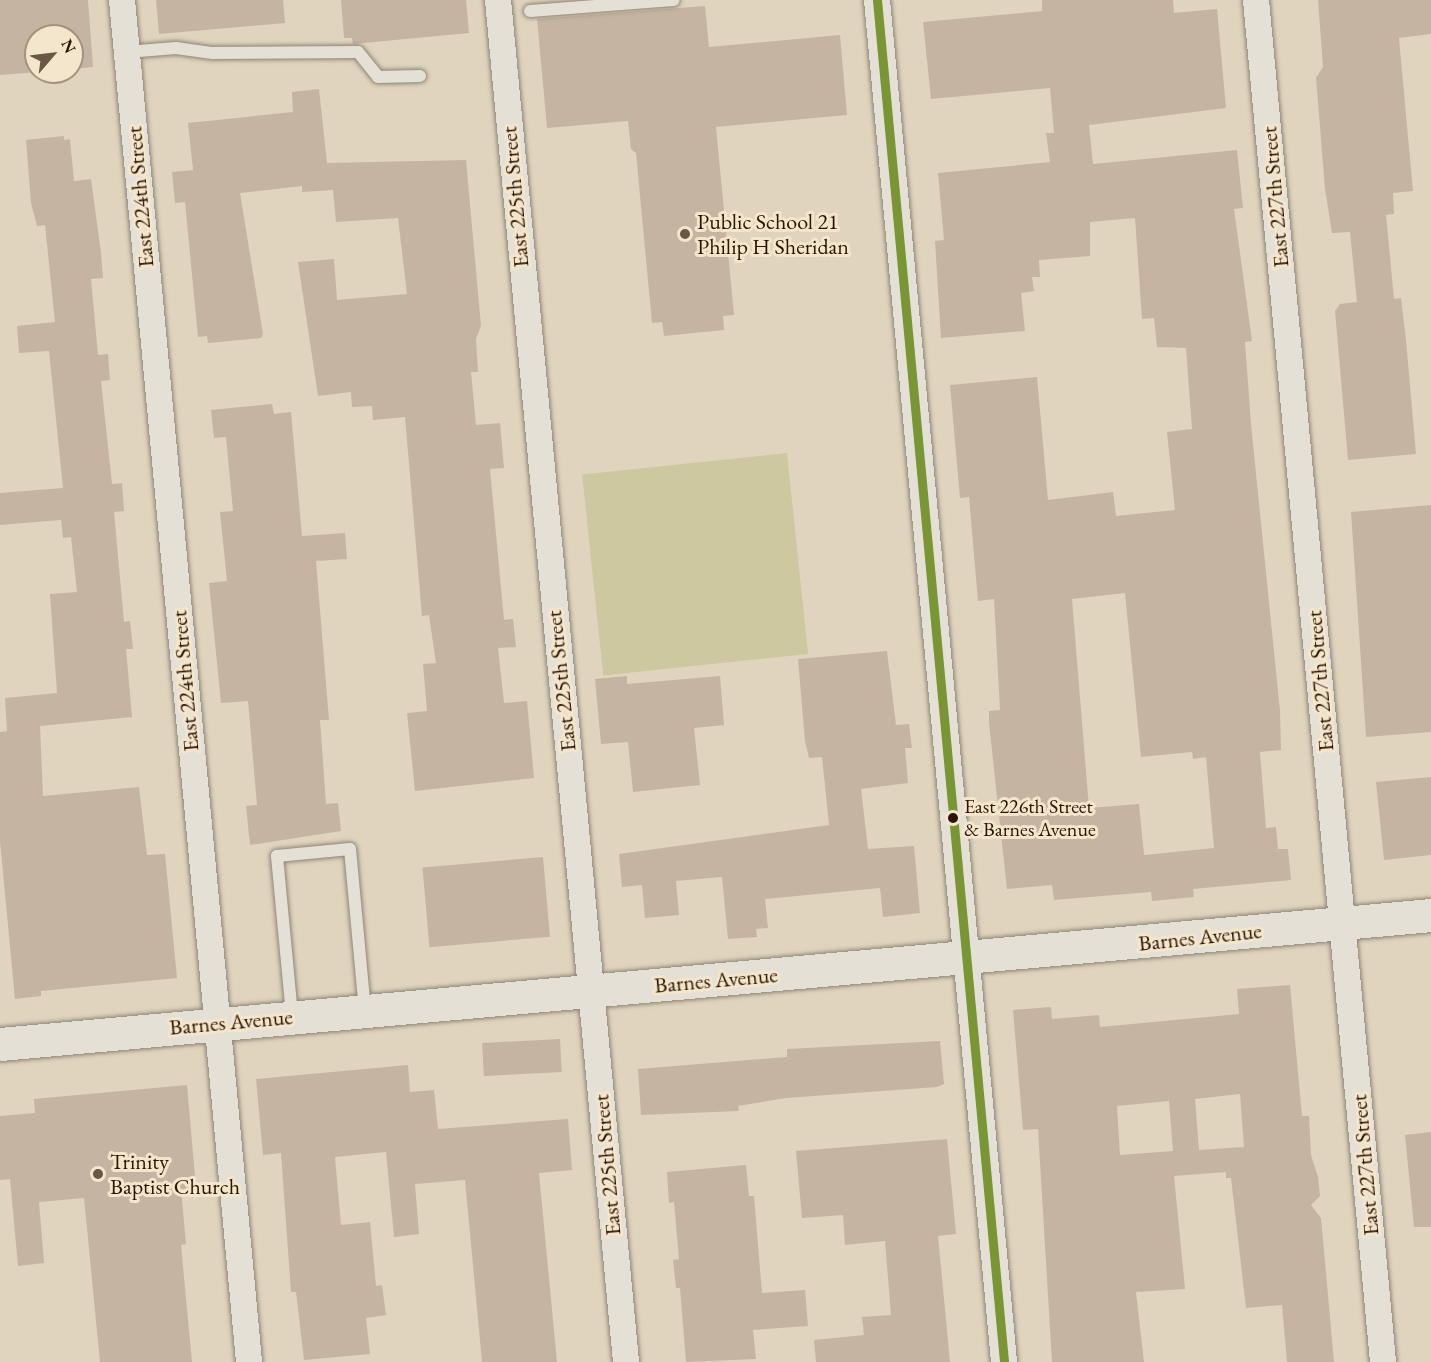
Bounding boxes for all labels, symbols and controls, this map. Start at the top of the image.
north arrow [24,24,84,84]
text: N [56,36,81,57]
street label: East 224th Street [121,125,159,269]
street label: East 225th Street [496,125,534,269]
street label: East 227th Street [1256,125,1294,269]
place label: Public School 21 Philip H Sheridan [697,208,849,260]
marker: Public School 21 Philip H Sheridan [678,227,692,241]
street label: East 224th Street [166,609,204,753]
street label: East 225th Street [540,609,582,753]
street label: East 227th Street [1301,609,1339,753]
place label: East 226th Street & Barnes Avenue [964,795,1096,842]
marker: East 226th Street & Barnes Avenue [947,812,959,824]
street label: Barnes Avenue [1137,917,1263,957]
street label: Barnes Avenue [653,961,779,999]
street label: Barnes Avenue [168,1003,294,1041]
street label: East 225th Street [588,1093,626,1237]
street label: East 227th Street [1346,1093,1384,1237]
place label: Trinity Baptist Church [110,1148,240,1200]
marker: Trinity Baptist Church [91,1167,105,1181]

